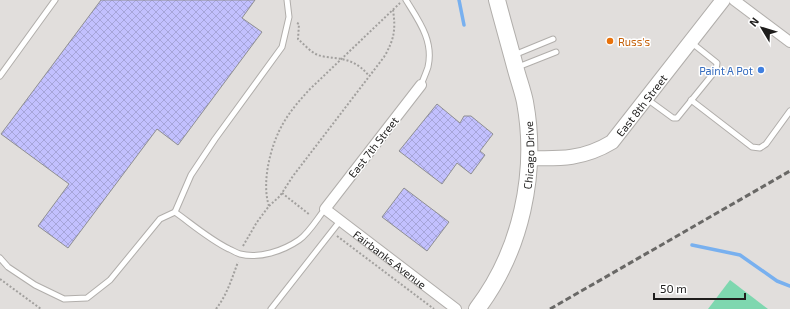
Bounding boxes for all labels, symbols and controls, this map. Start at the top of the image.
north arrow [742,8,782,48]
text: N [746,14,761,29]
place label: Russ's [618,35,651,48]
marker: Russ's [605,36,615,46]
place label: Paint A Pot [699,64,753,77]
marker: Paint A Pot [756,65,766,75]
street label: East 8th Street [613,71,669,138]
street label: East 7th Street [345,114,401,180]
street label: Chicago Drive [520,121,536,190]
street label: Fairbanks Avenue [351,227,429,291]
scale bar [654,275,745,301]
text: 50 m [660,281,687,295]

